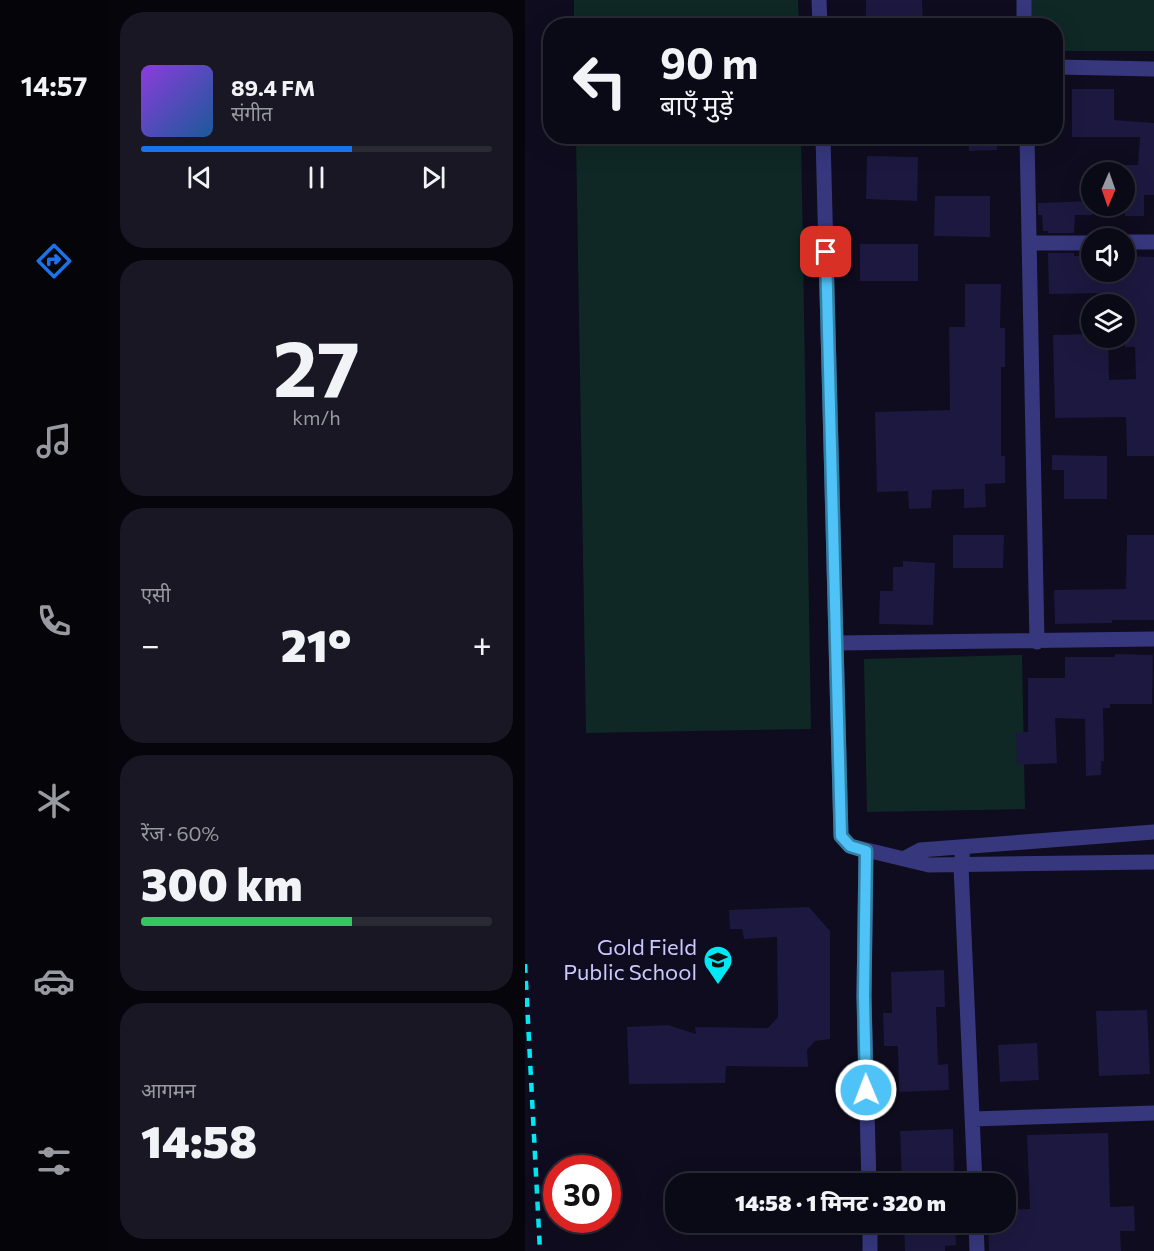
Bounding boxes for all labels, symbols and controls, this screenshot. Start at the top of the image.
text: 90 m [660,36,759,88]
icon: left [561,42,639,120]
text: 14:57 [21,69,87,102]
text: 89.4 FM [231,74,315,101]
text: बाएँ मुड़ें [660,88,733,121]
text: संगीत [231,101,272,125]
icon: previous [183,161,216,194]
icon: pause [300,161,333,194]
icon: next [417,161,450,194]
north arrow [1081,162,1135,216]
map controls [1081,162,1135,348]
pin [800,226,851,277]
button: sound [1081,228,1135,282]
icon: arrive [809,235,842,268]
icon: directions [33,240,75,282]
button: layers [1081,294,1135,348]
text: 27 [273,318,360,413]
text: km/h [292,405,341,429]
icon: music [33,420,75,462]
text: एसी [141,582,171,606]
icon: phone [33,600,75,642]
text: 21° [281,616,352,671]
text: − [141,623,160,664]
text: + [473,623,492,664]
icon: climate [33,780,75,822]
text: रेंज · 60% [141,821,219,845]
text: 300 km [141,855,302,910]
place label: Gold Field Public School [563,933,697,985]
school or university icon: Gold Field Public School [702,944,734,986]
icon: car [33,960,75,1002]
position arrow [834,1058,898,1122]
text: आगमन [141,1078,196,1102]
text: 14:58 [141,1112,257,1167]
icon: filters [33,1140,75,1182]
speed limit sign: 30 [543,1155,621,1233]
text: 14:58 · 1 मिनट · 320 m [735,1189,946,1216]

